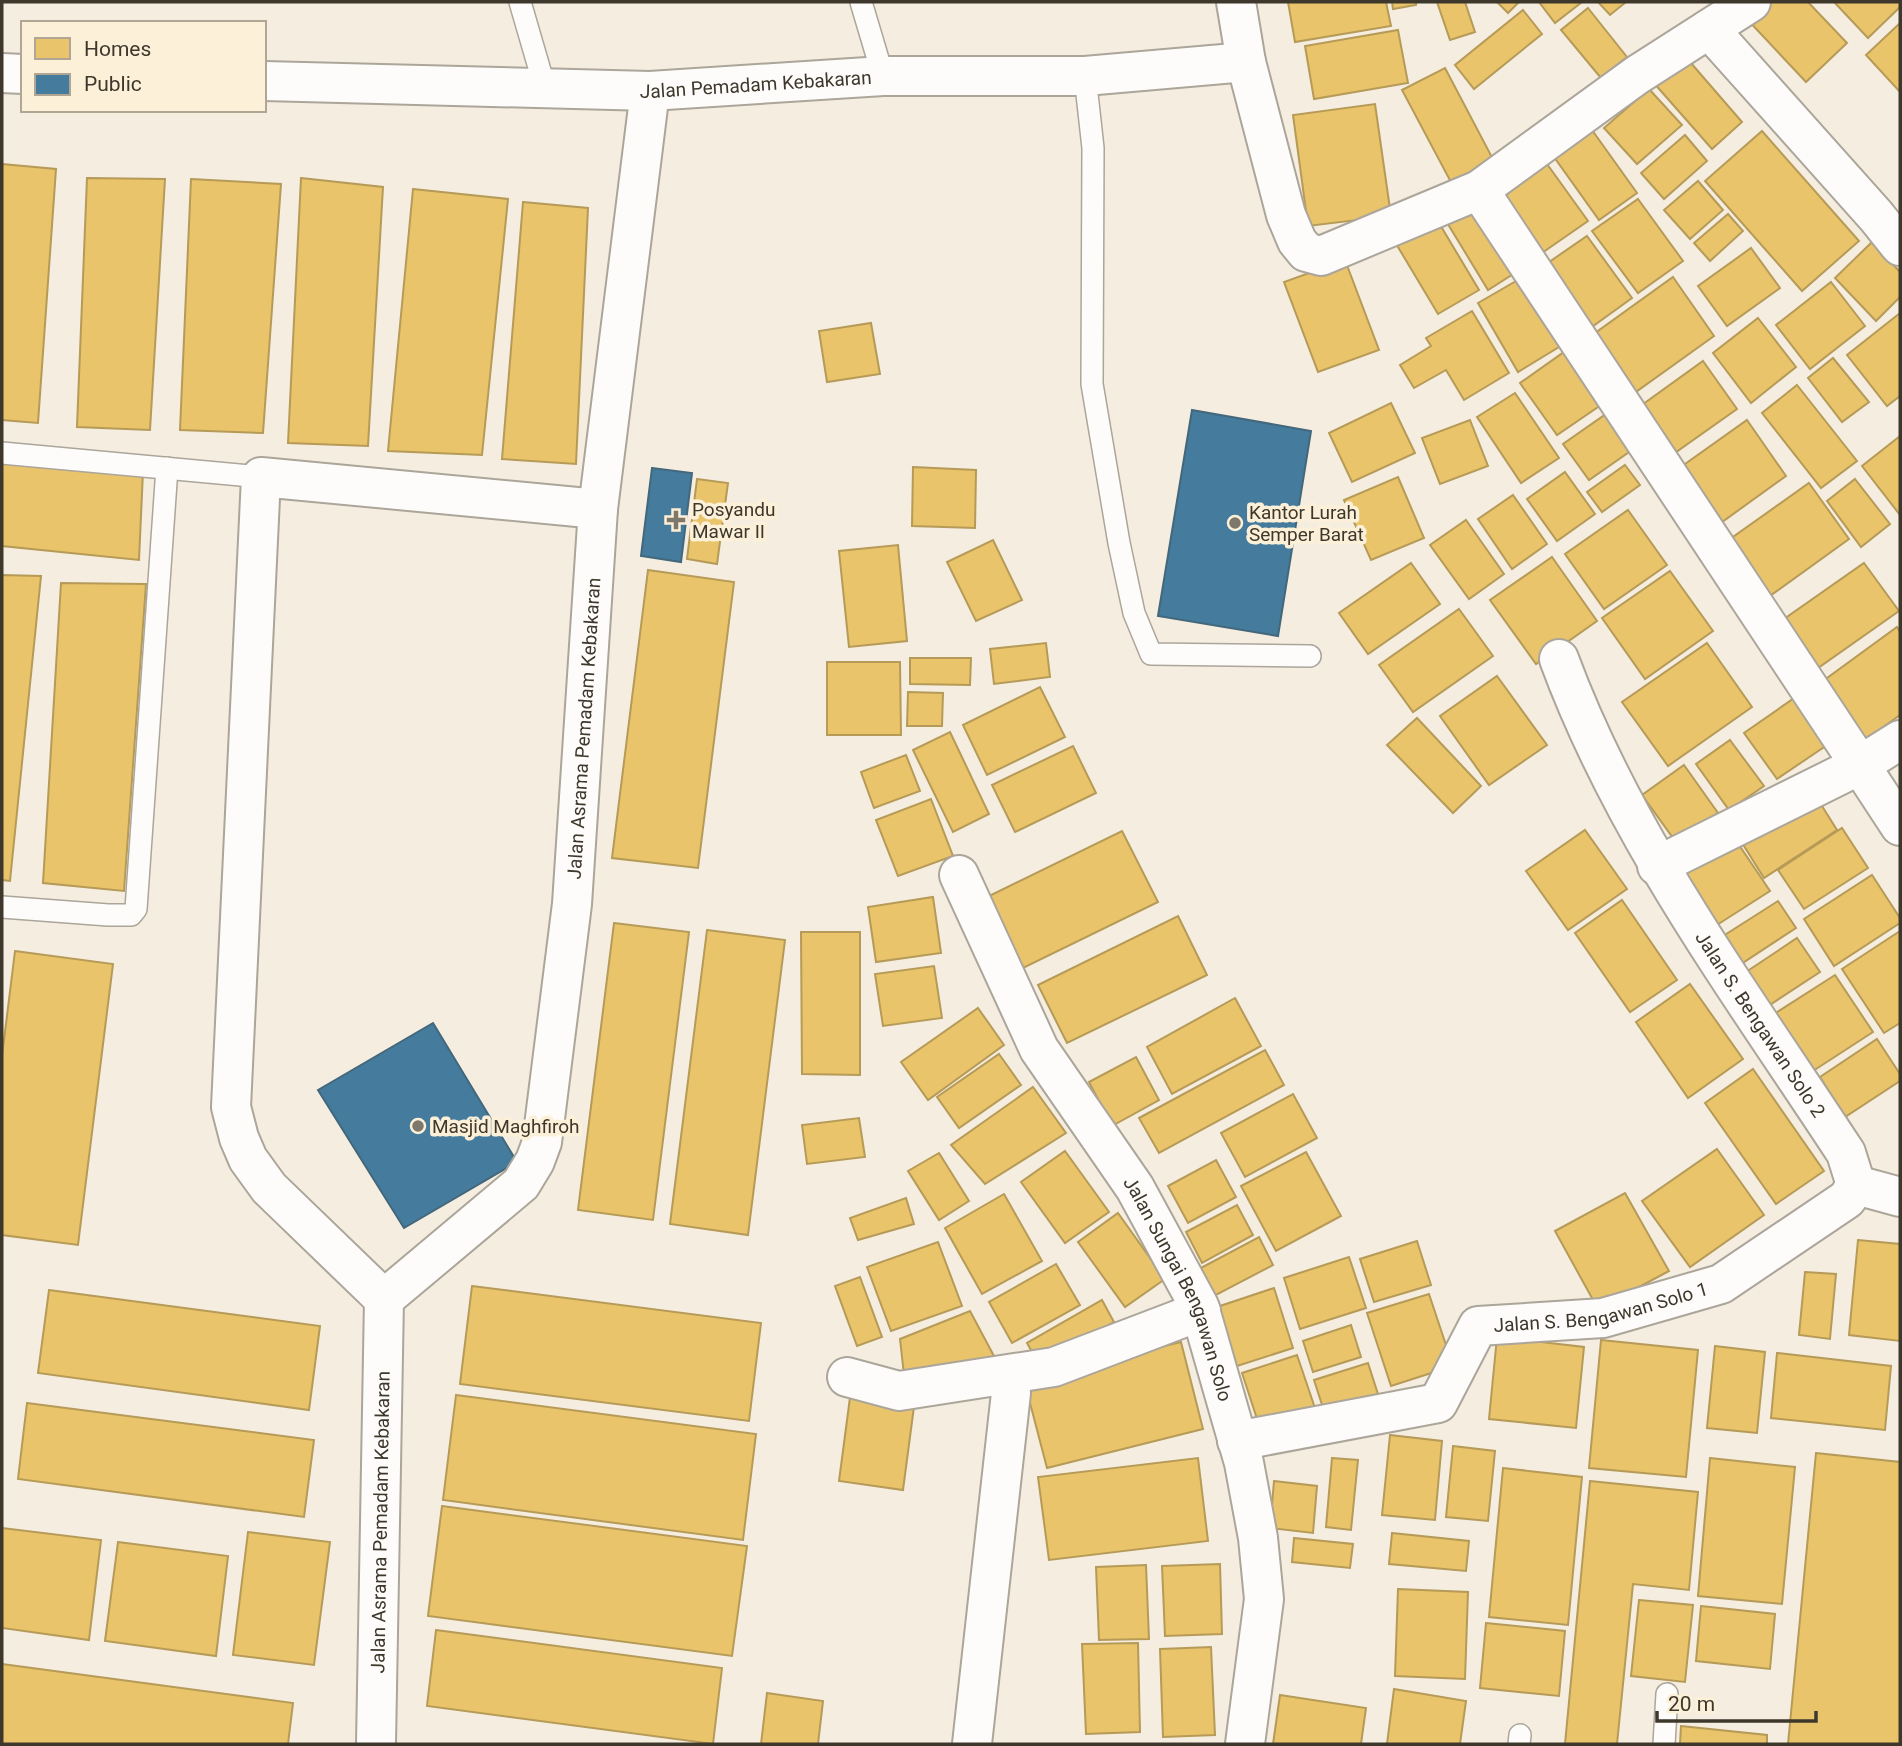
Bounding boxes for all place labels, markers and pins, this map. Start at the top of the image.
place label: Posyandu Mawar II [692,498,775,543]
place label: Kantor Lurah Semper Barat [1249,501,1364,546]
marker: Posyandu Mawar II [666,510,686,530]
marker: Kantor Lurah Semper Barat [1227,515,1243,531]
place label: Masjid Maghfiroh [432,1115,579,1138]
marker: Masjid Maghfiroh [410,1118,426,1134]

